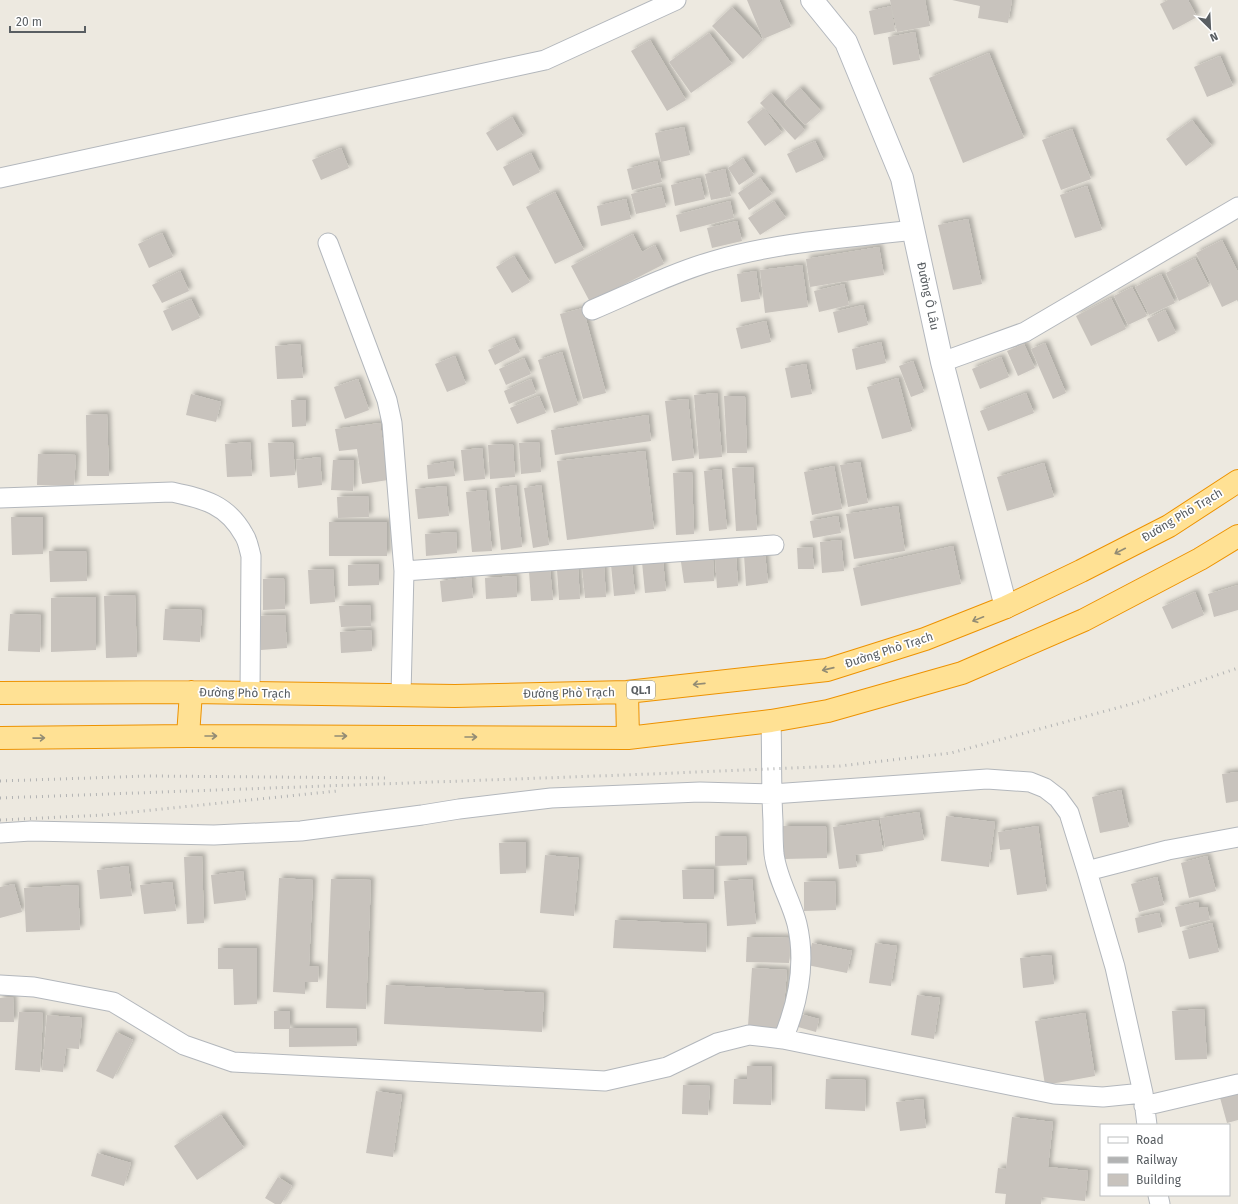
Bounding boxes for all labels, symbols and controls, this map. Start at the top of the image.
scale bar [10,8,85,34]
north arrow [1190,8,1230,48]
text: 20 m [16,15,42,29]
text: N [1208,29,1220,44]
street label: Đường Ô Lâu [914,260,943,331]
street label: Đường Phò Trạch [1139,485,1225,545]
one-way arrow [1115,548,1127,555]
one-way arrow [972,615,984,623]
street label: Đường Phò Trạch [843,629,935,671]
one-way arrow [822,665,835,673]
one-way arrow [693,680,706,688]
road number: QL.1 [627,681,655,699]
street label: Đường Phò Trạch [199,685,291,701]
street label: Đường Phò Trạch [523,685,615,701]
one-way arrow [204,732,217,740]
one-way arrow [334,732,347,740]
one-way arrow [464,733,477,741]
one-way arrow [32,734,45,741]
legend [1100,1124,1230,1196]
text: Road [1136,1133,1164,1147]
text: Railway [1136,1153,1177,1167]
text: Building [1136,1173,1182,1187]

